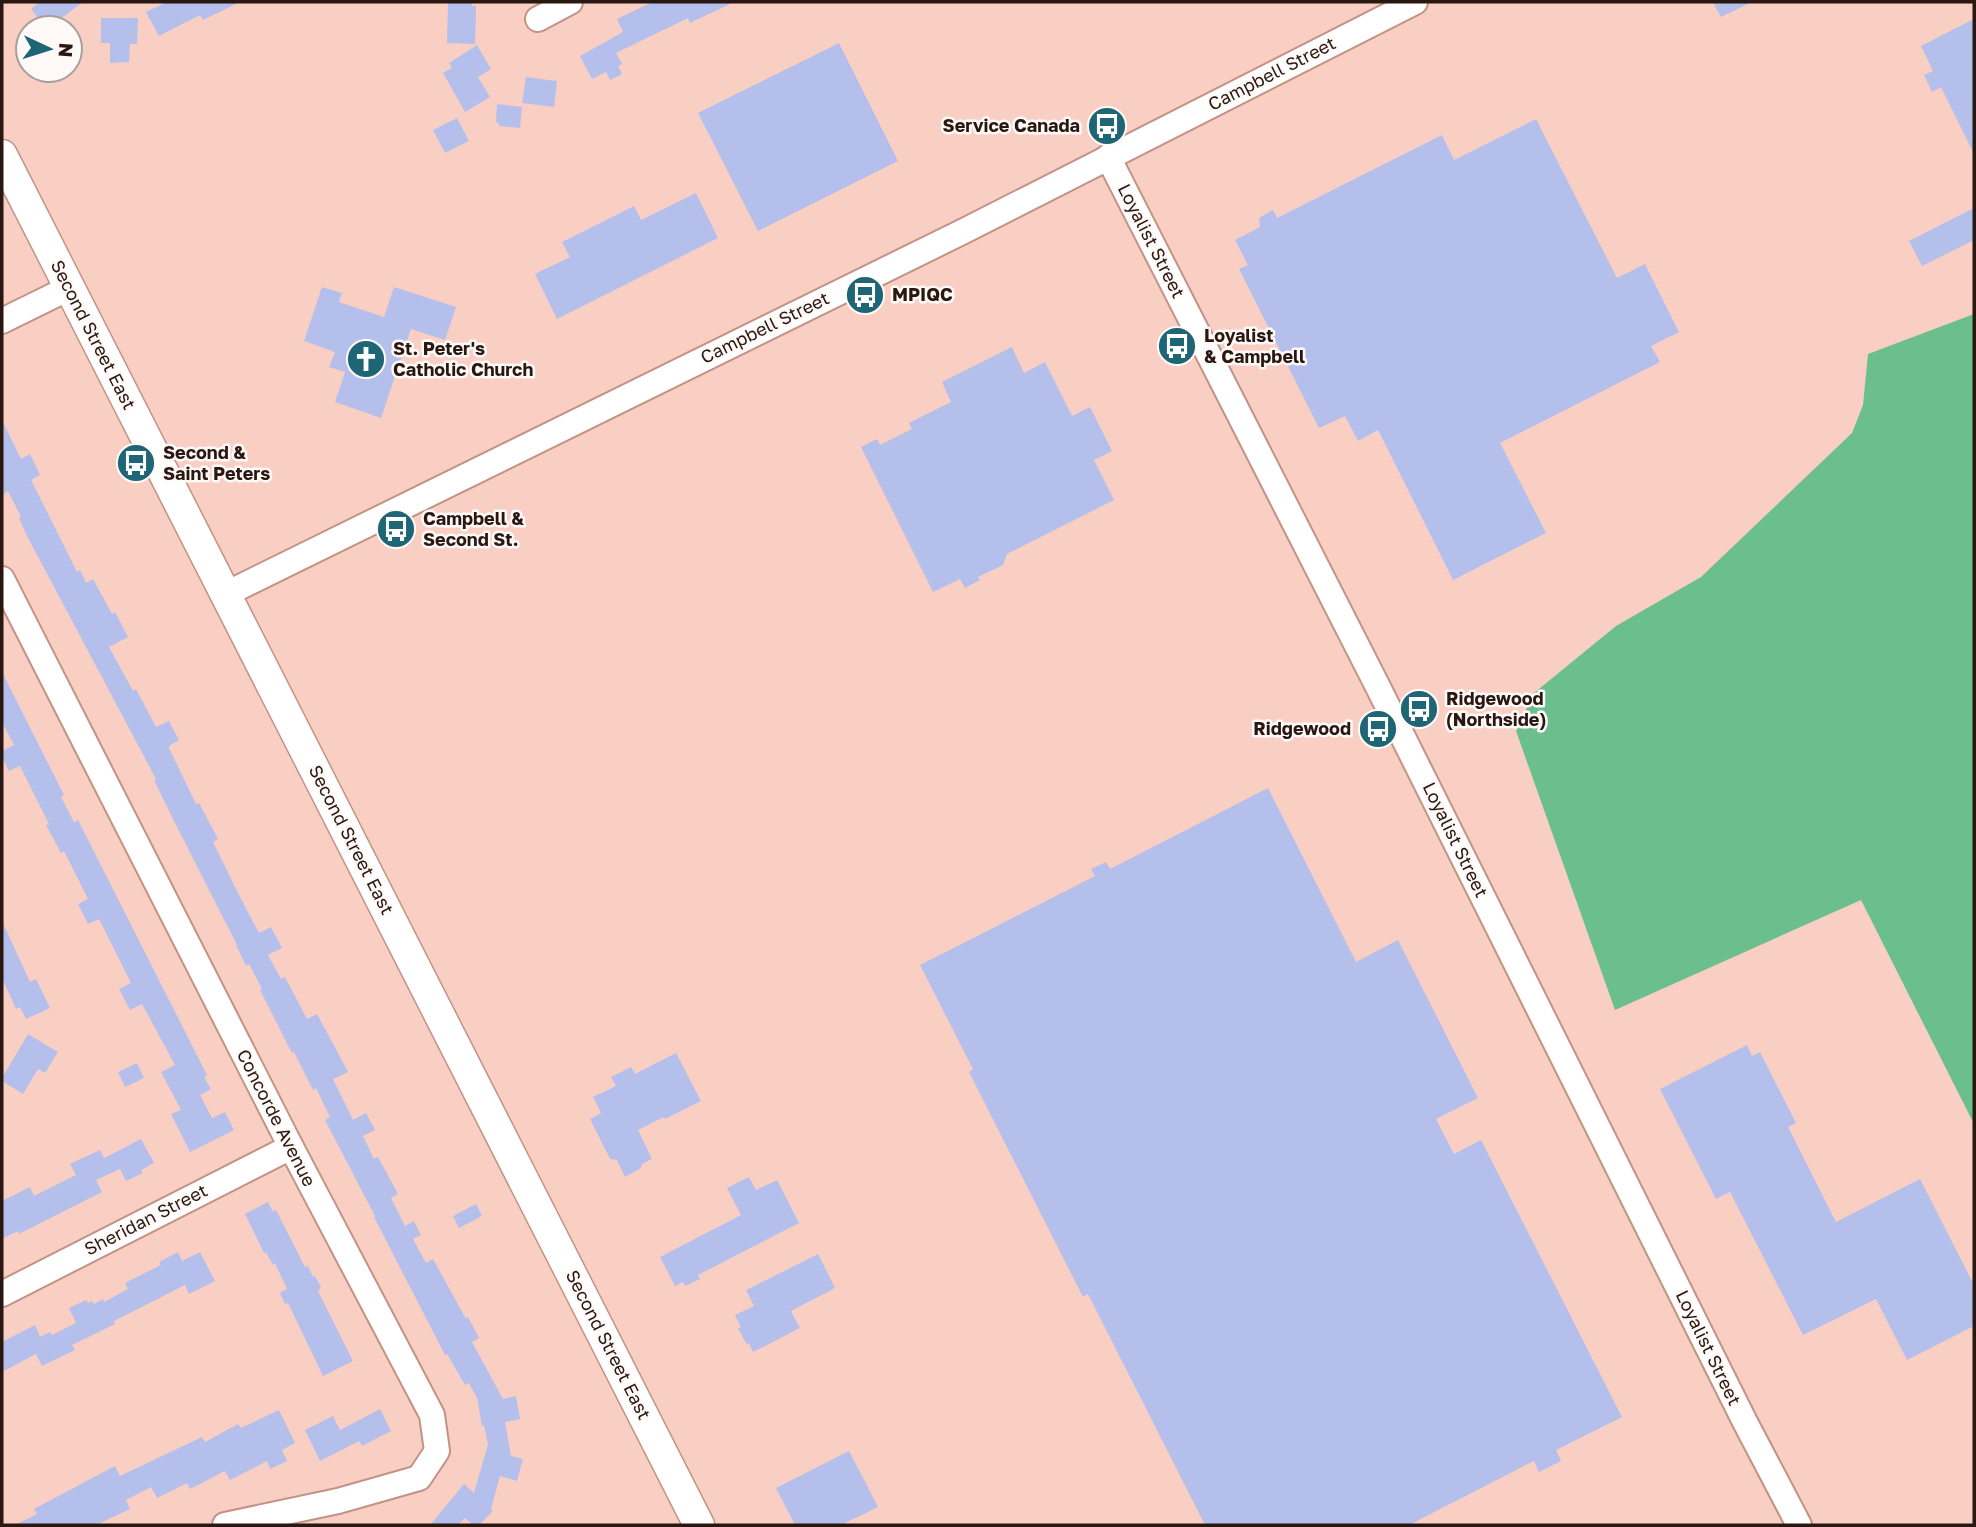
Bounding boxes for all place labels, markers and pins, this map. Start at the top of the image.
bus stop icon: Service Canada [1086,105,1128,147]
place label: Service Canada [943,114,1080,136]
bus stop icon: MPIQC [844,274,886,316]
place label: MPIQC [892,283,953,305]
place label: Loyalist & Campbell [1204,324,1305,367]
bus stop icon: Loyalist & Campbell [1156,325,1198,367]
place label: St. Peter's Catholic Church [393,337,533,380]
church icon: St. Peter's Catholic Church [345,338,387,380]
place label: Second & Saint Peters [163,441,270,484]
bus stop icon: Second & Saint Peters [115,442,157,484]
place label: Campbell & Second St. [423,507,524,550]
bus stop icon: Campbell & Second St. [375,508,417,550]
place label: Ridgewood (Northside) [1446,687,1546,730]
bus stop icon: Ridgewood (Northside) [1398,688,1440,730]
bus stop icon: Ridgewood [1357,708,1399,750]
place label: Ridgewood [1253,717,1351,739]

